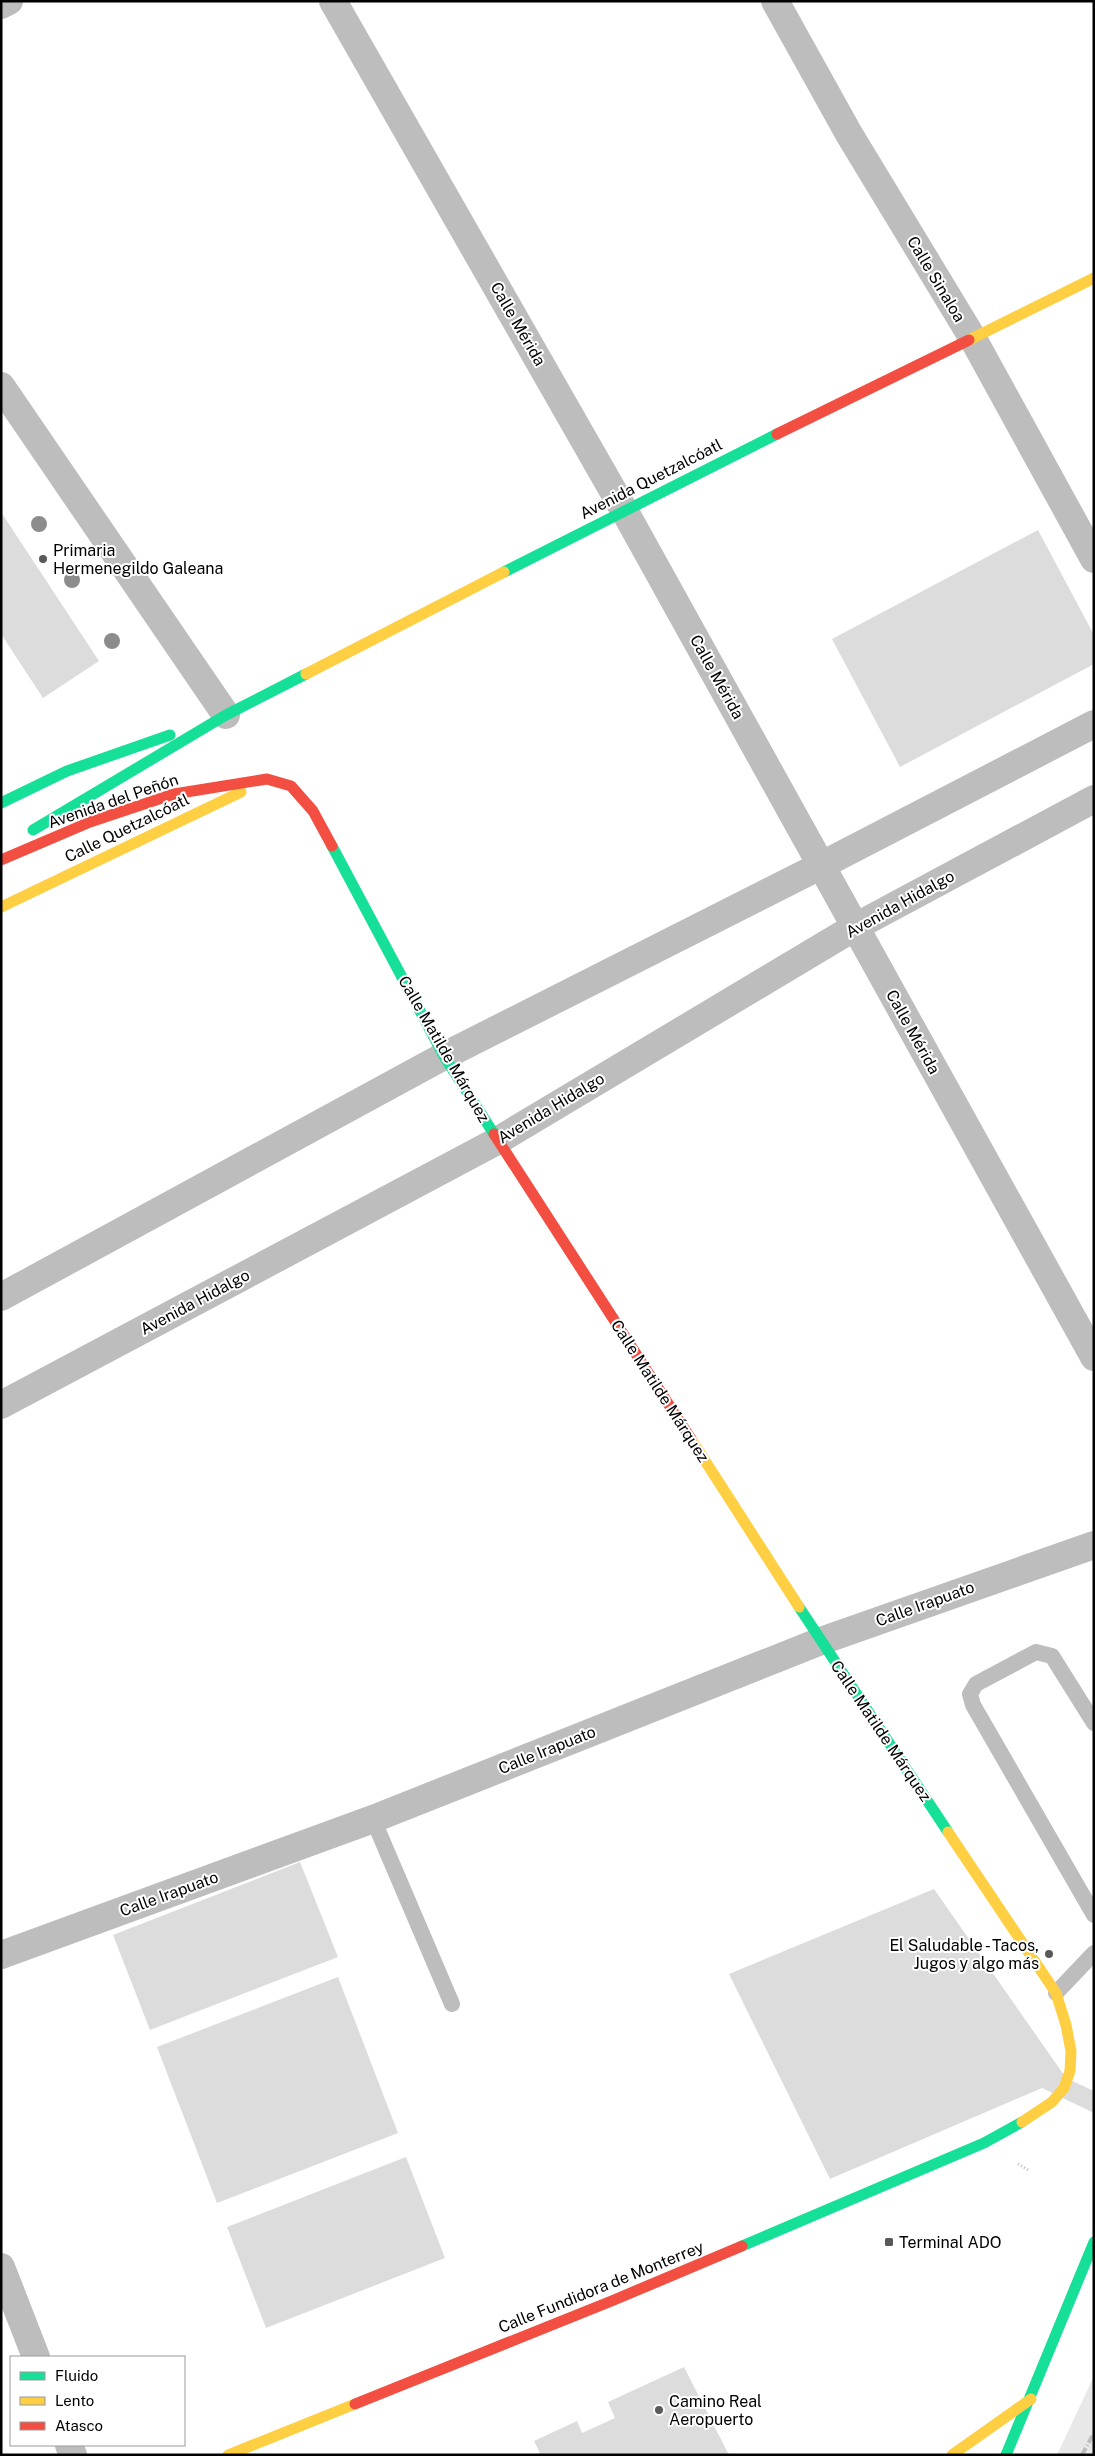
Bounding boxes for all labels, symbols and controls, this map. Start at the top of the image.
street label: Calle Sinaloa [903,233,969,325]
street label: Calle Mérida [486,279,550,369]
street label: Avenida Quetzalcóatl [577,435,725,523]
place label: Primaria Hermenegildo Galeana [53,541,223,578]
marker: Primaria Hermenegildo Galeana [37,553,49,565]
street label: Calle Mérida [686,632,748,722]
street label: Avenida del Peñón [45,770,181,832]
street label: Calle Quetzalcóatl [62,790,192,866]
street label: Avenida Hidalgo [842,866,958,942]
street label: Calle Matilde Márquez [394,972,494,1126]
street label: Calle Mérida [882,987,944,1077]
street label: Avenida Hidalgo [494,1069,608,1147]
street label: Avenida Hidalgo [137,1265,253,1339]
street label: Calle Matilde Márquez [607,1316,713,1466]
street label: Calle Irapuato [873,1577,977,1631]
street label: Calle Matilde Márquez [827,1657,935,1805]
street label: Calle Irapuato [496,1722,598,1778]
street label: Calle Irapuato [117,1867,221,1921]
place label: El Saludable - Tacos, Jugos y algo más [889,1936,1039,1973]
marker: El Saludable - Tacos, Jugos y algo más [1043,1948,1055,1960]
place label: Terminal ADO [899,2233,1002,2252]
marker: Terminal ADO [883,2236,895,2248]
street label: Calle Fundidora de Monterrey [496,2237,707,2337]
legend [10,2356,185,2446]
text: Fluido [55,2367,98,2384]
text: Lento [55,2392,94,2409]
place label: Camino Real Aeropuerto [669,2392,762,2429]
marker: Camino Real Aeropuerto [653,2404,665,2416]
text: Atasco [55,2417,103,2434]

